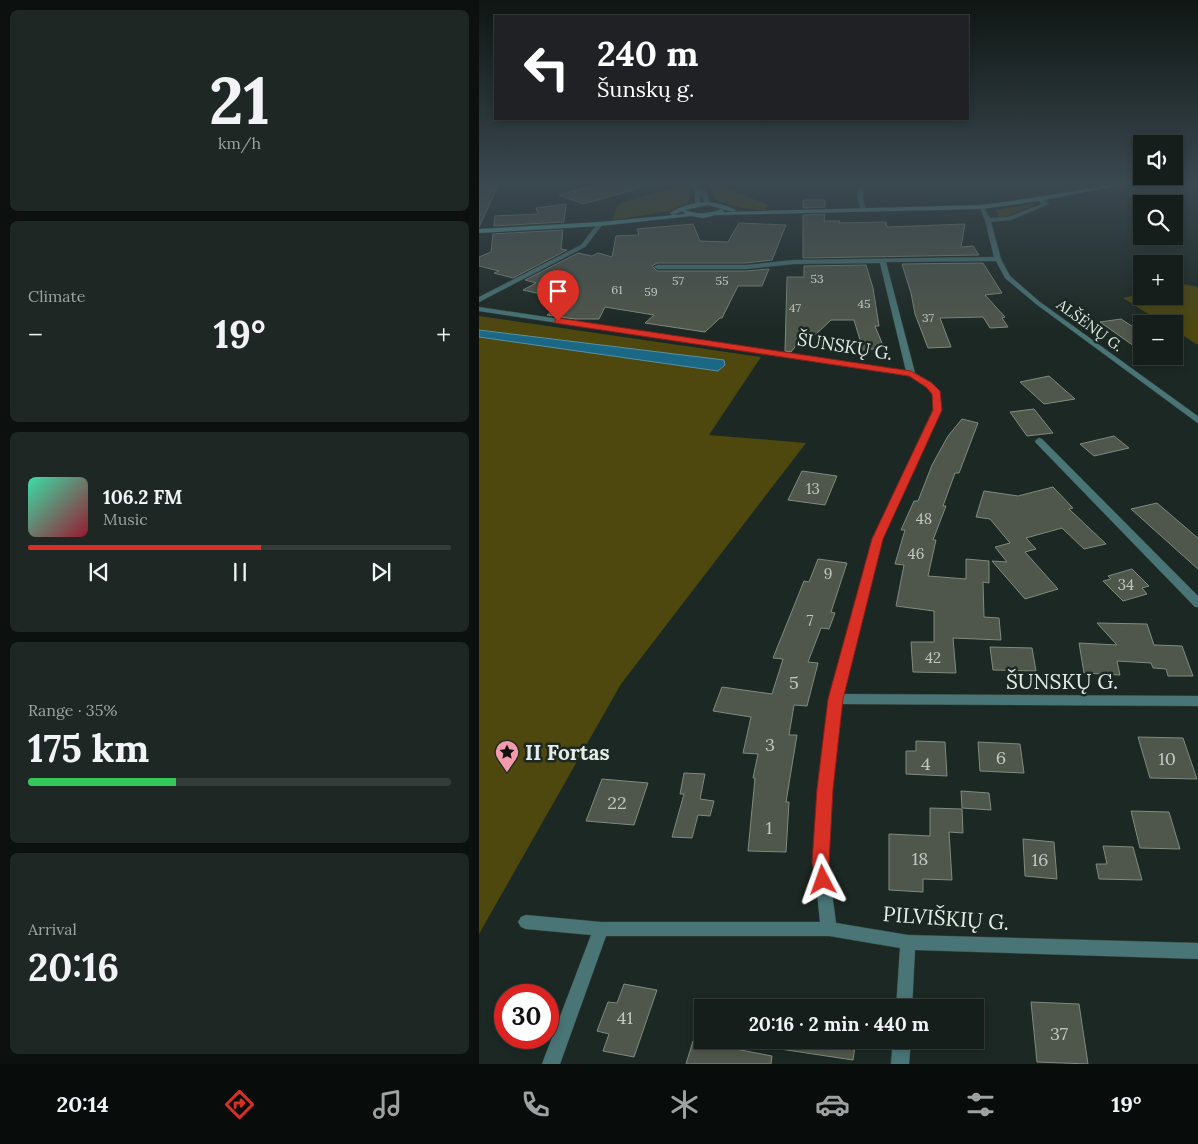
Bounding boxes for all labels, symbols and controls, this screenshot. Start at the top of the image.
text: 240 m [597,31,698,76]
icon: left [514,35,579,100]
text: 21 [209,59,270,142]
text: Šunskų g. [597,75,694,103]
text: km/h [218,133,261,153]
map controls [1133,135,1183,365]
button: sound [1133,135,1183,185]
button: search [1133,195,1183,245]
button: + [1133,255,1183,305]
pin [537,270,579,321]
house number: 53 [810,271,824,286]
house number: 57 [672,273,685,288]
house number: 55 [715,273,729,288]
icon: arrive [544,277,572,305]
house number: 61 [611,282,623,297]
house number: 59 [644,284,658,299]
text: Climate [28,286,85,306]
street label: ALŠĖNŲ G. [1052,294,1127,355]
house number: 45 [857,296,871,311]
house number: 47 [789,300,801,315]
text: 19° [214,310,265,358]
house number: 37 [922,310,934,325]
button: − [1133,315,1183,365]
text: − [28,317,43,353]
text: + [436,317,451,353]
street label: ŠUNSKŲ G. [796,327,894,365]
house number: 13 [806,479,820,498]
text: 106.2 FM [103,485,183,509]
text: Music [103,509,148,529]
house number: 48 [916,509,932,528]
house number: 46 [908,544,924,563]
icon: previous [85,558,113,586]
icon: pause [226,558,254,586]
icon: next [367,558,395,586]
house number: 9 [824,564,832,583]
house number: 34 [1118,575,1134,594]
house number: 7 [807,611,814,630]
house number: 42 [925,648,941,667]
street label: ŠUNSKŲ G. [1006,668,1118,695]
house number: 5 [789,671,799,694]
text: Range · 35% [28,700,117,720]
text: 175 km [28,724,149,772]
house number: 3 [765,733,775,756]
place icon: II Fortas [494,739,520,773]
place label: II Fortas [525,739,610,766]
house number: 6 [996,746,1006,769]
house number: 10 [1158,747,1176,770]
house number: 4 [921,752,931,775]
house number: 22 [607,791,627,814]
house number: 1 [766,816,772,839]
house number: 18 [912,847,928,870]
house number: 16 [1032,848,1048,871]
position arrow [796,853,848,905]
street label: PILVIŠKIŲ G. [882,900,1010,936]
text: Arrival [28,919,77,939]
text: 20:16 [28,943,119,991]
speed limit sign: 30 [494,984,559,1049]
house number: 41 [617,1006,633,1029]
text: 20:16 · 2 min · 440 m [749,1012,929,1036]
house number: 37 [1050,1022,1068,1045]
icon: directions [222,1087,257,1122]
icon: music [370,1087,405,1122]
icon: phone [518,1087,553,1122]
icon: climate [667,1087,702,1122]
icon: car [815,1087,850,1122]
icon: filters [963,1087,998,1122]
text: 20:14 [57,1090,109,1118]
text: 19° [1111,1090,1141,1118]

